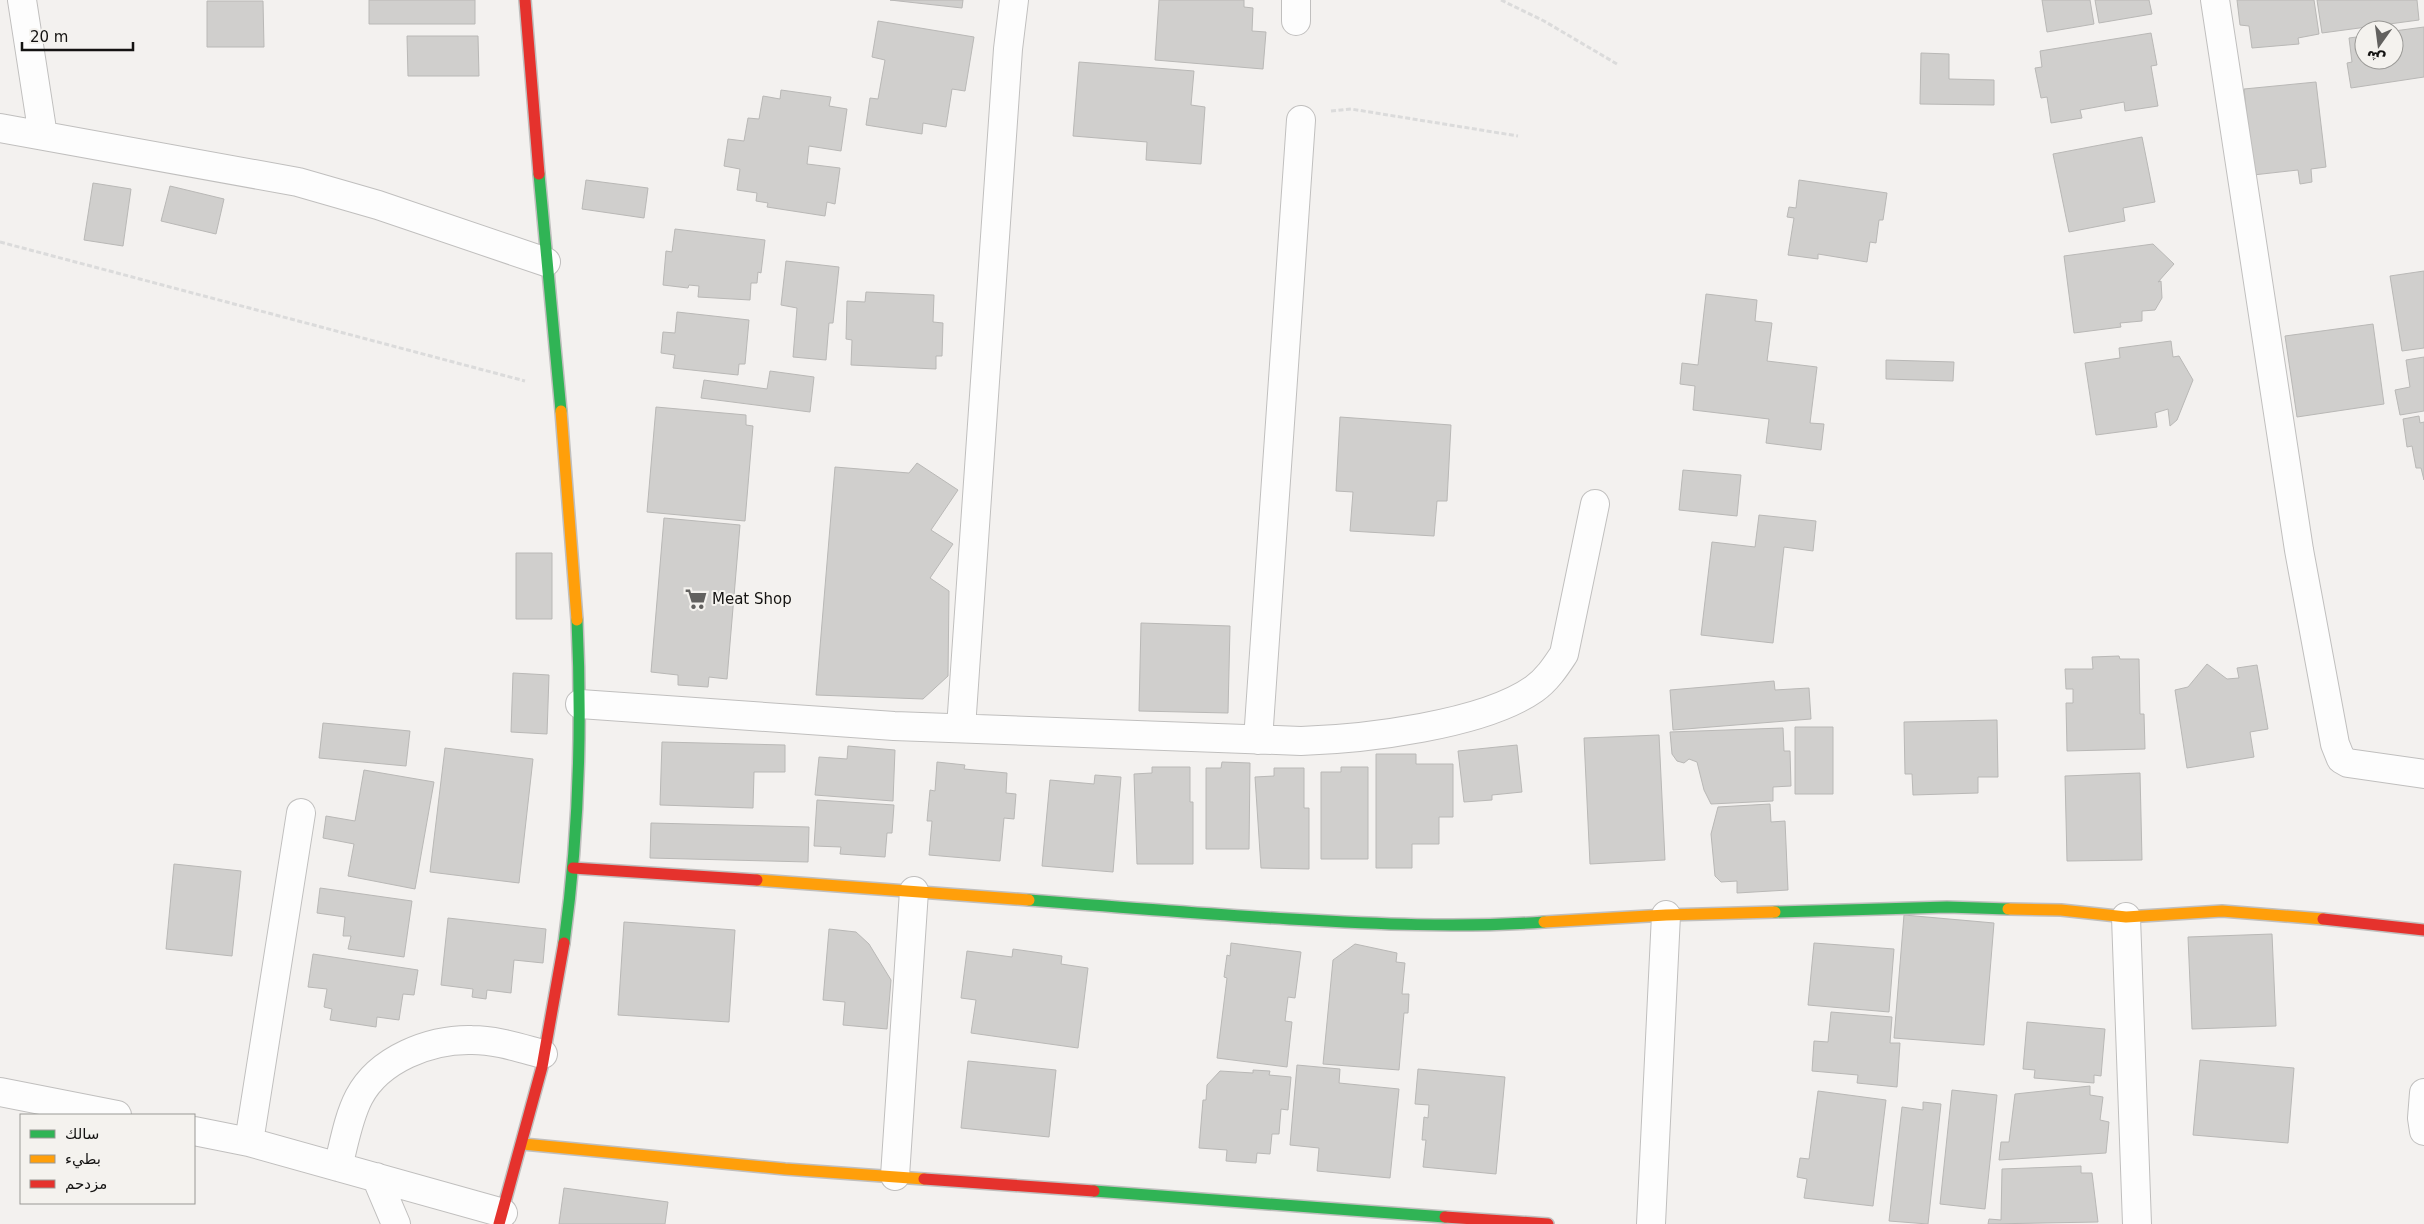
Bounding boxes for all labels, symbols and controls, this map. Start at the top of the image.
scale bar [22,20,134,52]
north arrow [2354,20,2404,70]
text: 20 m [30,28,68,46]
text: ش [2365,48,2387,68]
supermarket icon: Meat Shop [683,586,709,612]
place label: Meat Shop [712,590,792,608]
legend [20,1114,195,1204]
text: سالك [65,1125,99,1143]
text: بطيء [65,1150,101,1169]
text: مزدحم [65,1175,107,1193]

